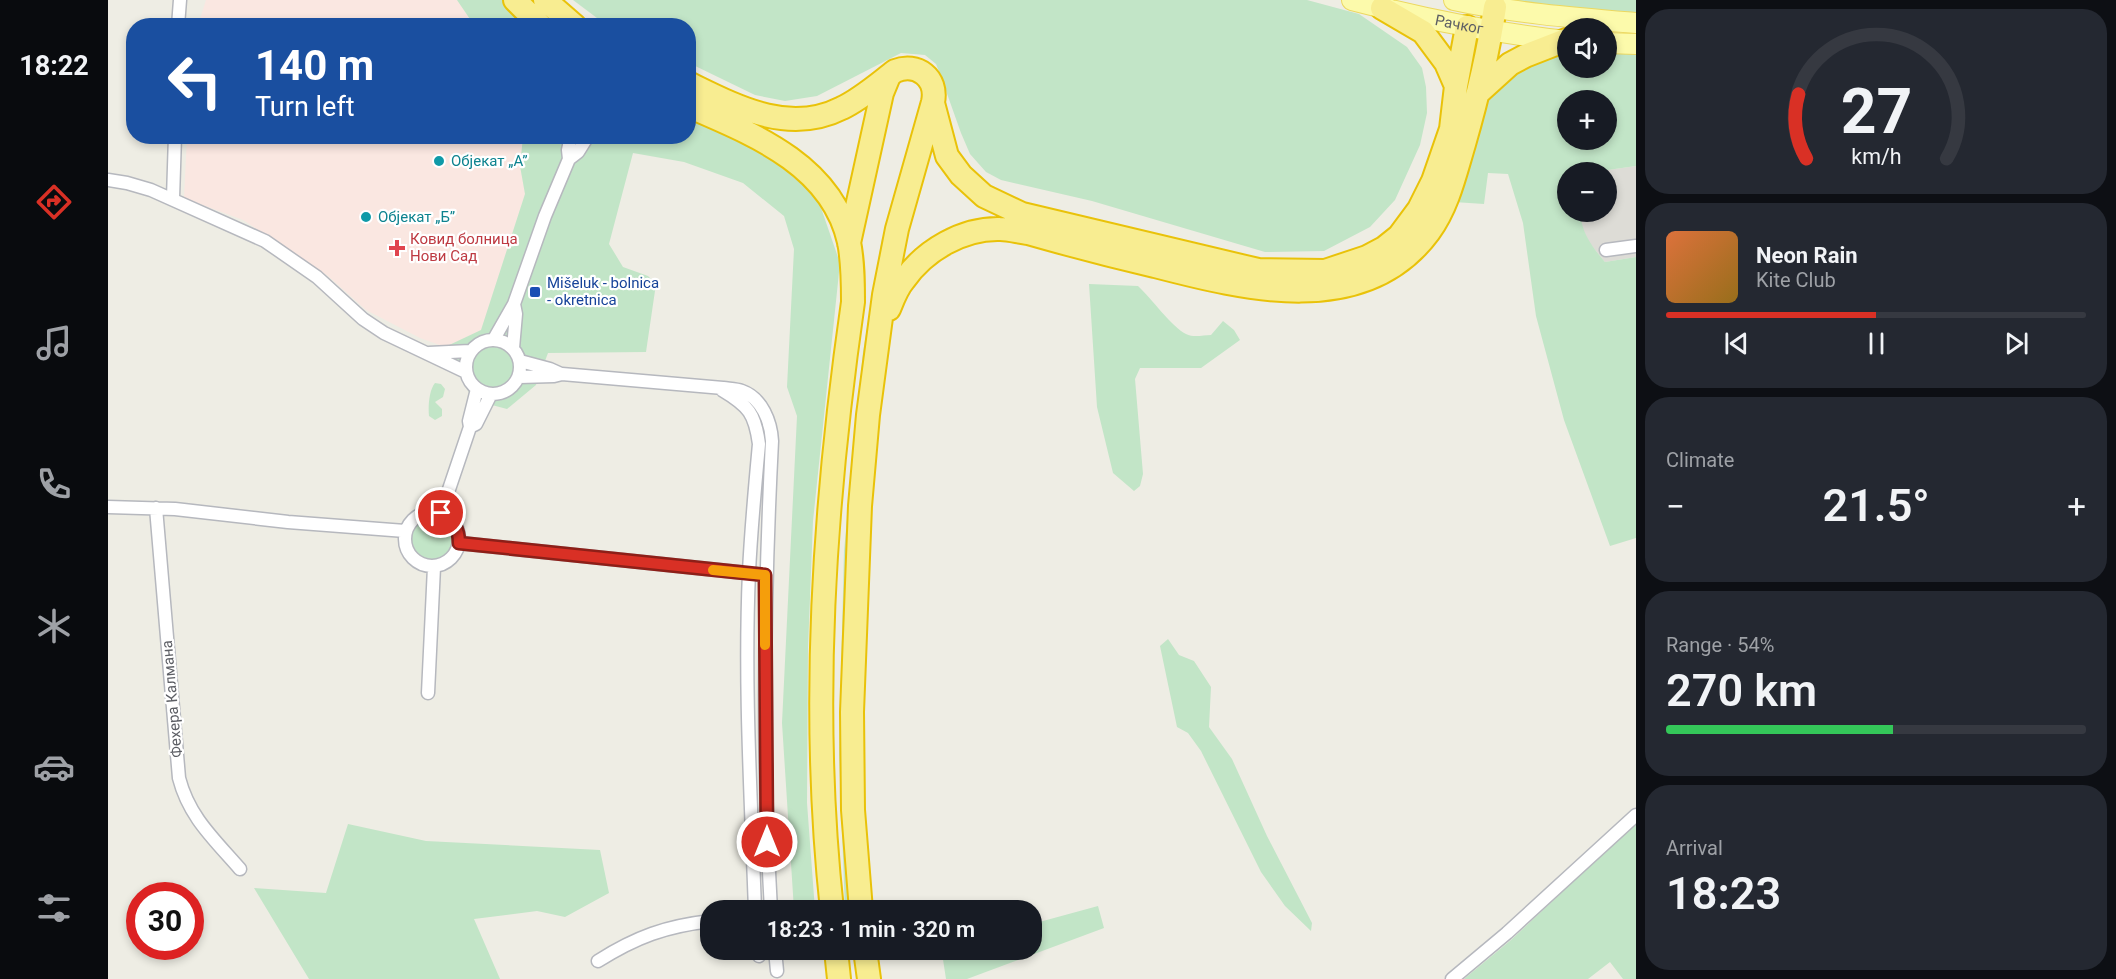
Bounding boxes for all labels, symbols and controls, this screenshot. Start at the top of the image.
street label: Рачког [1434,11,1485,38]
map controls [1557,18,1617,222]
button: sound [1557,18,1617,78]
text: 140 m [255,41,374,90]
icon: left [156,42,234,120]
text: 18:22 [19,50,89,82]
text: 27 [1840,75,1912,148]
button: + [1557,90,1617,150]
text: Turn left [255,91,355,123]
text: km/h [1851,144,1901,169]
place label: Објекат „А” [451,152,528,170]
marker: Објекат „А” [432,154,446,168]
button: − [1557,162,1617,222]
icon: directions [33,181,75,223]
place label: Објекат „Б” [378,208,455,226]
marker: Објекат „Б” [359,210,373,224]
place label: Ковид болница Нови Сад [410,230,518,265]
marker: Ковид болница Нови Сад [388,239,406,257]
text: Neon Rain [1756,243,1858,268]
text: Kite Club [1756,268,1836,292]
place label: Mišeluk - bolnica - okretnica [547,274,659,309]
marker: Mišeluk - bolnica - okretnica [528,285,542,299]
icon: music [33,322,75,364]
icon: previous [1720,327,1753,360]
icon: pause [1860,327,1893,360]
icon: next [2000,327,2033,360]
text: Climate [1666,448,1734,472]
icon: phone [33,463,75,505]
text: 21.5° [1822,479,1930,532]
pin [415,487,466,538]
text: − [1666,487,1685,526]
text: + [2067,487,2086,526]
icon: arrive [424,496,457,529]
icon: climate [33,605,75,647]
text: Range · 54% [1666,633,1774,657]
street label: Фехера Калмана [158,640,186,758]
text: 270 km [1666,664,1817,717]
icon: car [33,746,75,788]
position arrow [735,810,799,874]
text: Arrival [1666,836,1723,860]
text: 18:23 [1666,867,1781,920]
speed limit sign: 30 [126,882,204,960]
icon: filters [33,887,75,929]
text: 18:23 · 1 min · 320 m [767,917,975,942]

